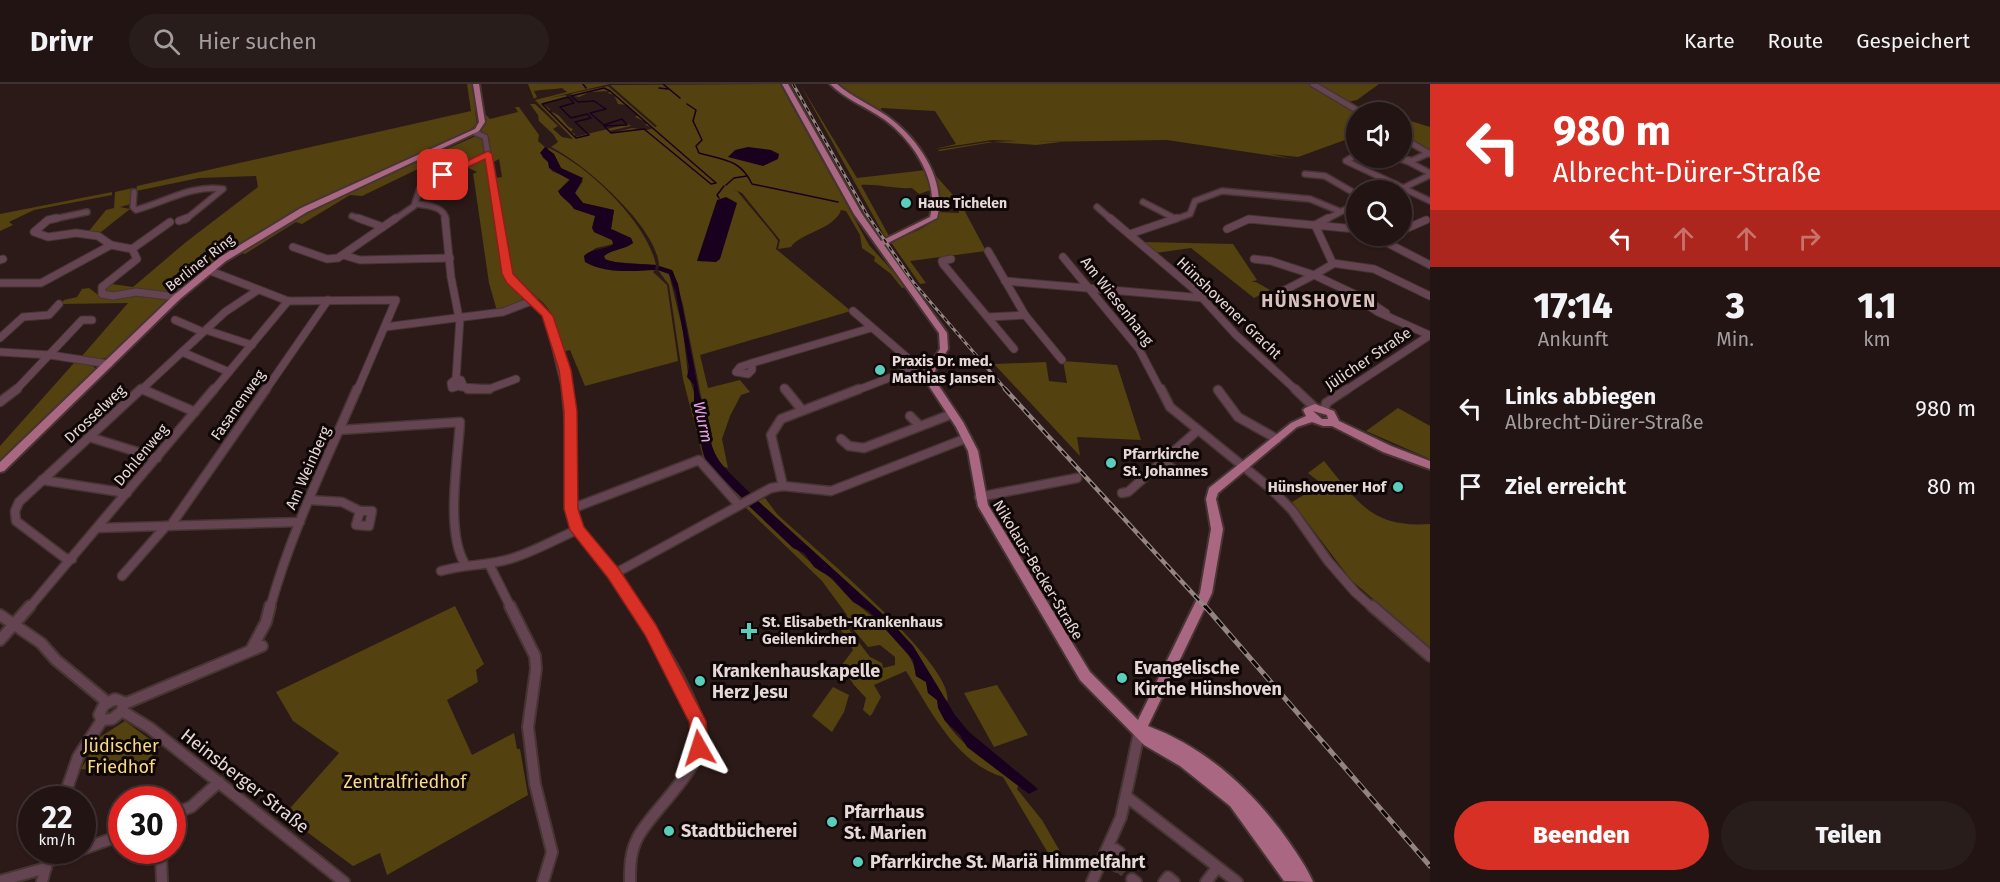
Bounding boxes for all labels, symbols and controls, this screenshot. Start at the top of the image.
search box [129,14,549,68]
text: Drivr [30,25,93,58]
icon: search [150,25,183,58]
text: Hier suchen [198,28,317,55]
text: Karte [1684,28,1735,54]
text: Route [1768,28,1823,54]
text: Gespeichert [1856,28,1970,54]
map controls [1346,102,1412,246]
button: sound [1346,102,1412,168]
text: 980 m [1553,106,1671,156]
icon: left [1454,108,1532,186]
pin [417,149,468,200]
text: Albrecht-Dürer-Straße [1553,157,1821,189]
icon: arrive [426,158,459,191]
button: search [1346,180,1412,246]
place label: Haus Tichelen [918,195,1007,212]
marker: Haus Tichelen [899,196,913,210]
icon: left [1604,222,1637,255]
icon: ahead [1667,222,1700,255]
icon: ahead [1730,222,1763,255]
icon: right [1793,222,1826,255]
street label: Berliner Ring [162,230,238,295]
street label: Am Wiesenhang [1077,253,1157,349]
street label: Hünshovener Gracht [1173,253,1286,363]
text: 17:14 [1533,284,1613,328]
text: 3 [1726,284,1745,328]
text: 1.1 [1857,284,1897,328]
district label: HÜNSHOVEN [1261,290,1377,312]
street label: Jülicher Straße [1322,324,1414,394]
text: Ankunft [1538,327,1608,351]
text: Min. [1716,327,1754,351]
text: km [1863,327,1891,351]
place label: Praxis Dr. med. Mathias Jansen [892,352,995,387]
marker: Praxis Dr. med. Mathias Jansen [873,363,887,377]
street label: Fasanenweg [207,366,269,444]
street label: Drosselweg [61,381,129,447]
text: Links abbiegen [1505,383,1656,410]
icon: left [1454,392,1487,425]
text: 980 m [1915,395,1976,422]
water label: Wurm [689,400,717,444]
text: Albrecht-Dürer-Straße [1505,410,1704,434]
street label: Dohlenweg [110,420,172,490]
street label: Am Weinberg [282,423,334,512]
place label: Pfarrkirche St. Johannes [1123,445,1208,480]
marker: Pfarrkirche St. Johannes [1104,456,1118,470]
icon: arrive [1454,470,1487,503]
text: Ziel erreicht [1505,473,1626,500]
text: 80 m [1927,473,1976,500]
place label: Hünshovener Hof [1268,478,1388,496]
marker: Hünshovener Hof [1391,480,1405,494]
street label: Nikolaus-Becker-Straße [989,497,1087,643]
place label: St. Elisabeth-Krankenhaus Geilenkirchen [762,613,943,648]
marker: St. Elisabeth-Krankenhaus Geilenkirchen [740,622,758,640]
place label: Evangelische Kirche Hünshoven [1134,657,1282,700]
place label: Krankenhauskapelle Herz Jesu [712,660,880,703]
marker: Evangelische Kirche Hünshoven [1115,671,1129,685]
marker: Krankenhauskapelle Herz Jesu [693,674,707,688]
position arrow [667,716,731,780]
street label: Heinsberger Straße [176,724,314,838]
park label: Jüdischer Friedhof [83,735,159,778]
park label: Zentralfriedhof [344,771,468,793]
speed limit sign: 30 [108,786,186,864]
text: 22 [41,800,73,836]
place label: Pfarrhaus St. Marien [844,801,927,844]
button: Beenden [1454,801,1709,870]
button: Teilen [1721,801,1976,870]
marker: Pfarrhaus St. Marien [825,815,839,829]
place label: Stadtbücherei [681,820,797,842]
marker: Stadtbücherei [662,824,676,838]
text: km/h [38,831,76,849]
place label: Pfarrkirche St. Mariä Himmelfahrt [870,851,1147,873]
marker: Pfarrkirche St. Mariä Himmelfahrt [851,855,865,869]

